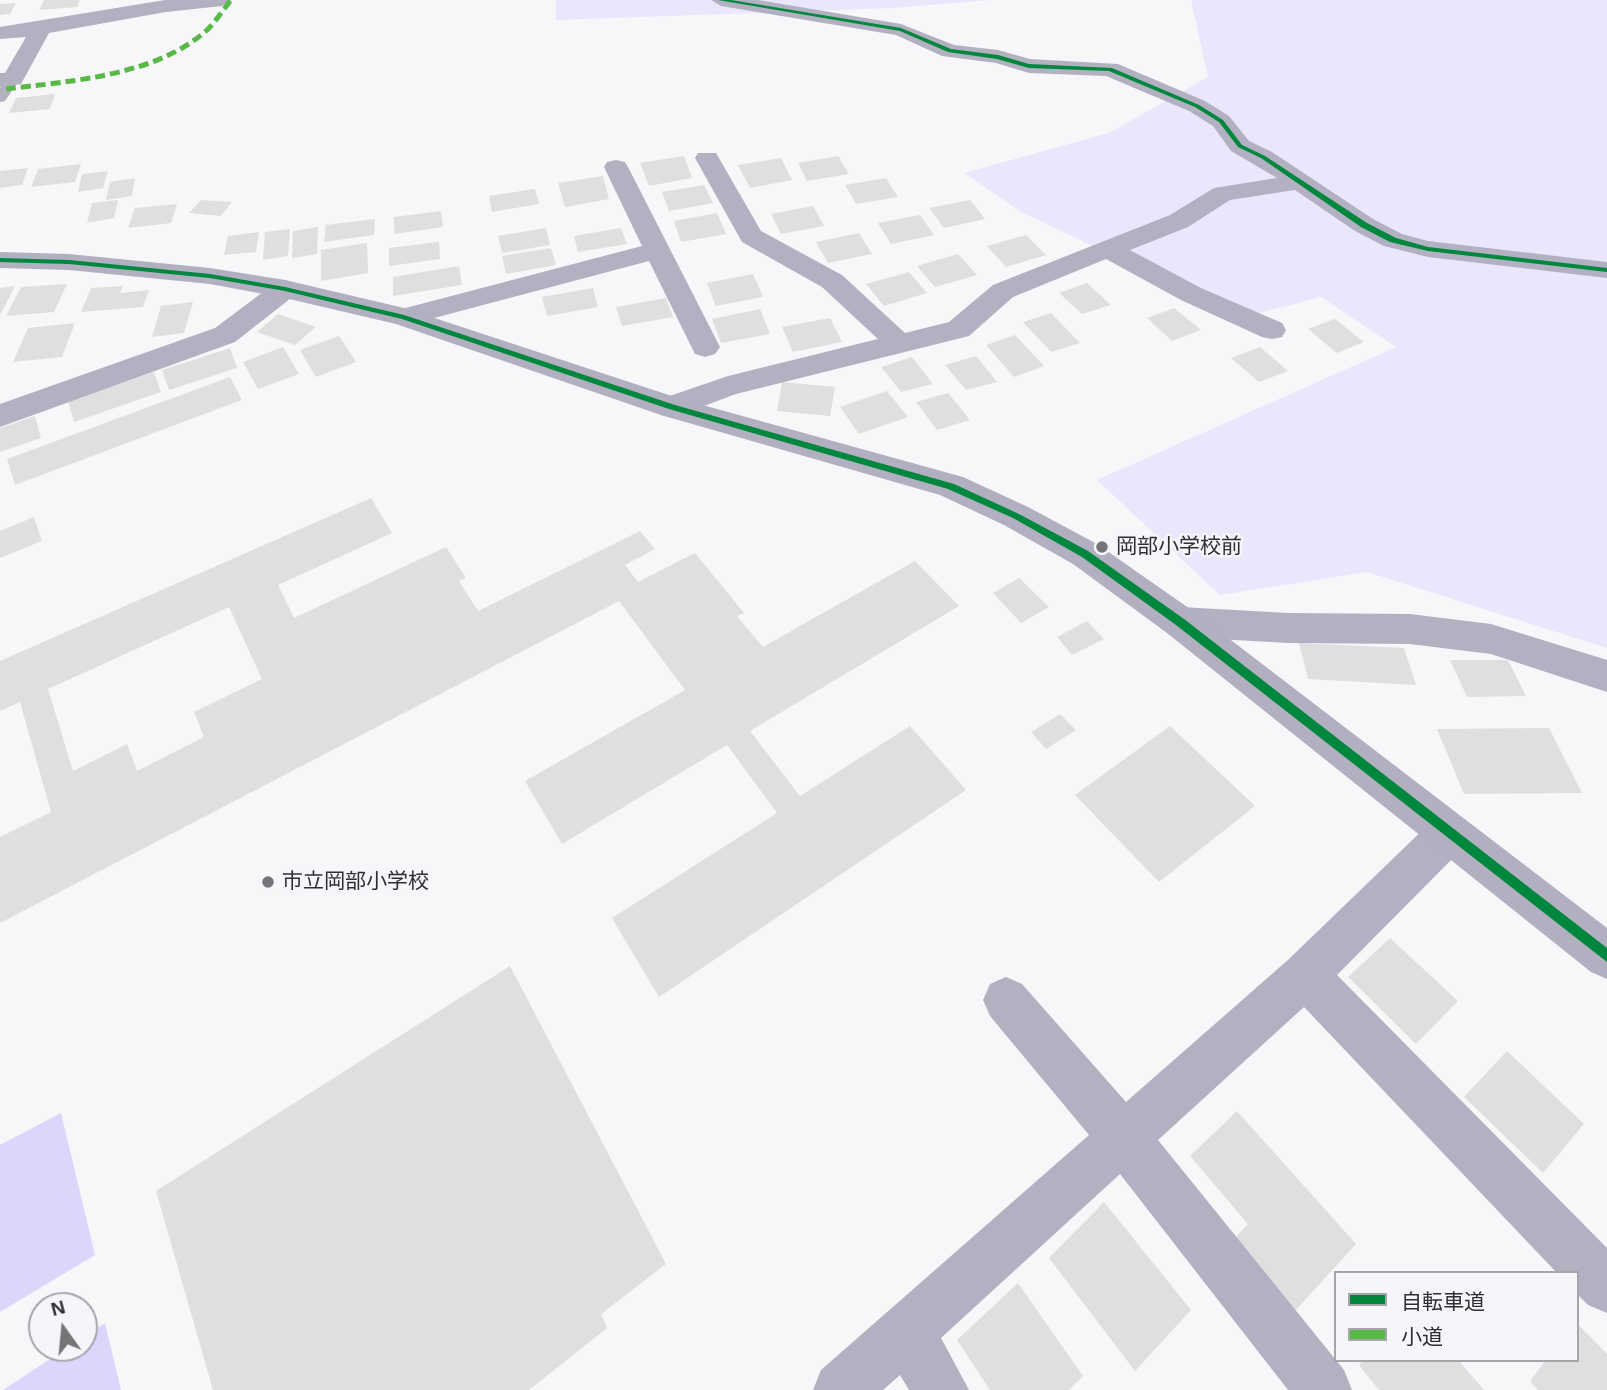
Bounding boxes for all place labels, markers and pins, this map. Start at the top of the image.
place label: 岡部小学校前 [1116,534,1242,560]
marker: 岡部小学校前 [1094,539,1110,555]
place label: 市立岡部小学校 [282,869,429,895]
marker: 市立岡部小学校 [260,874,276,890]

